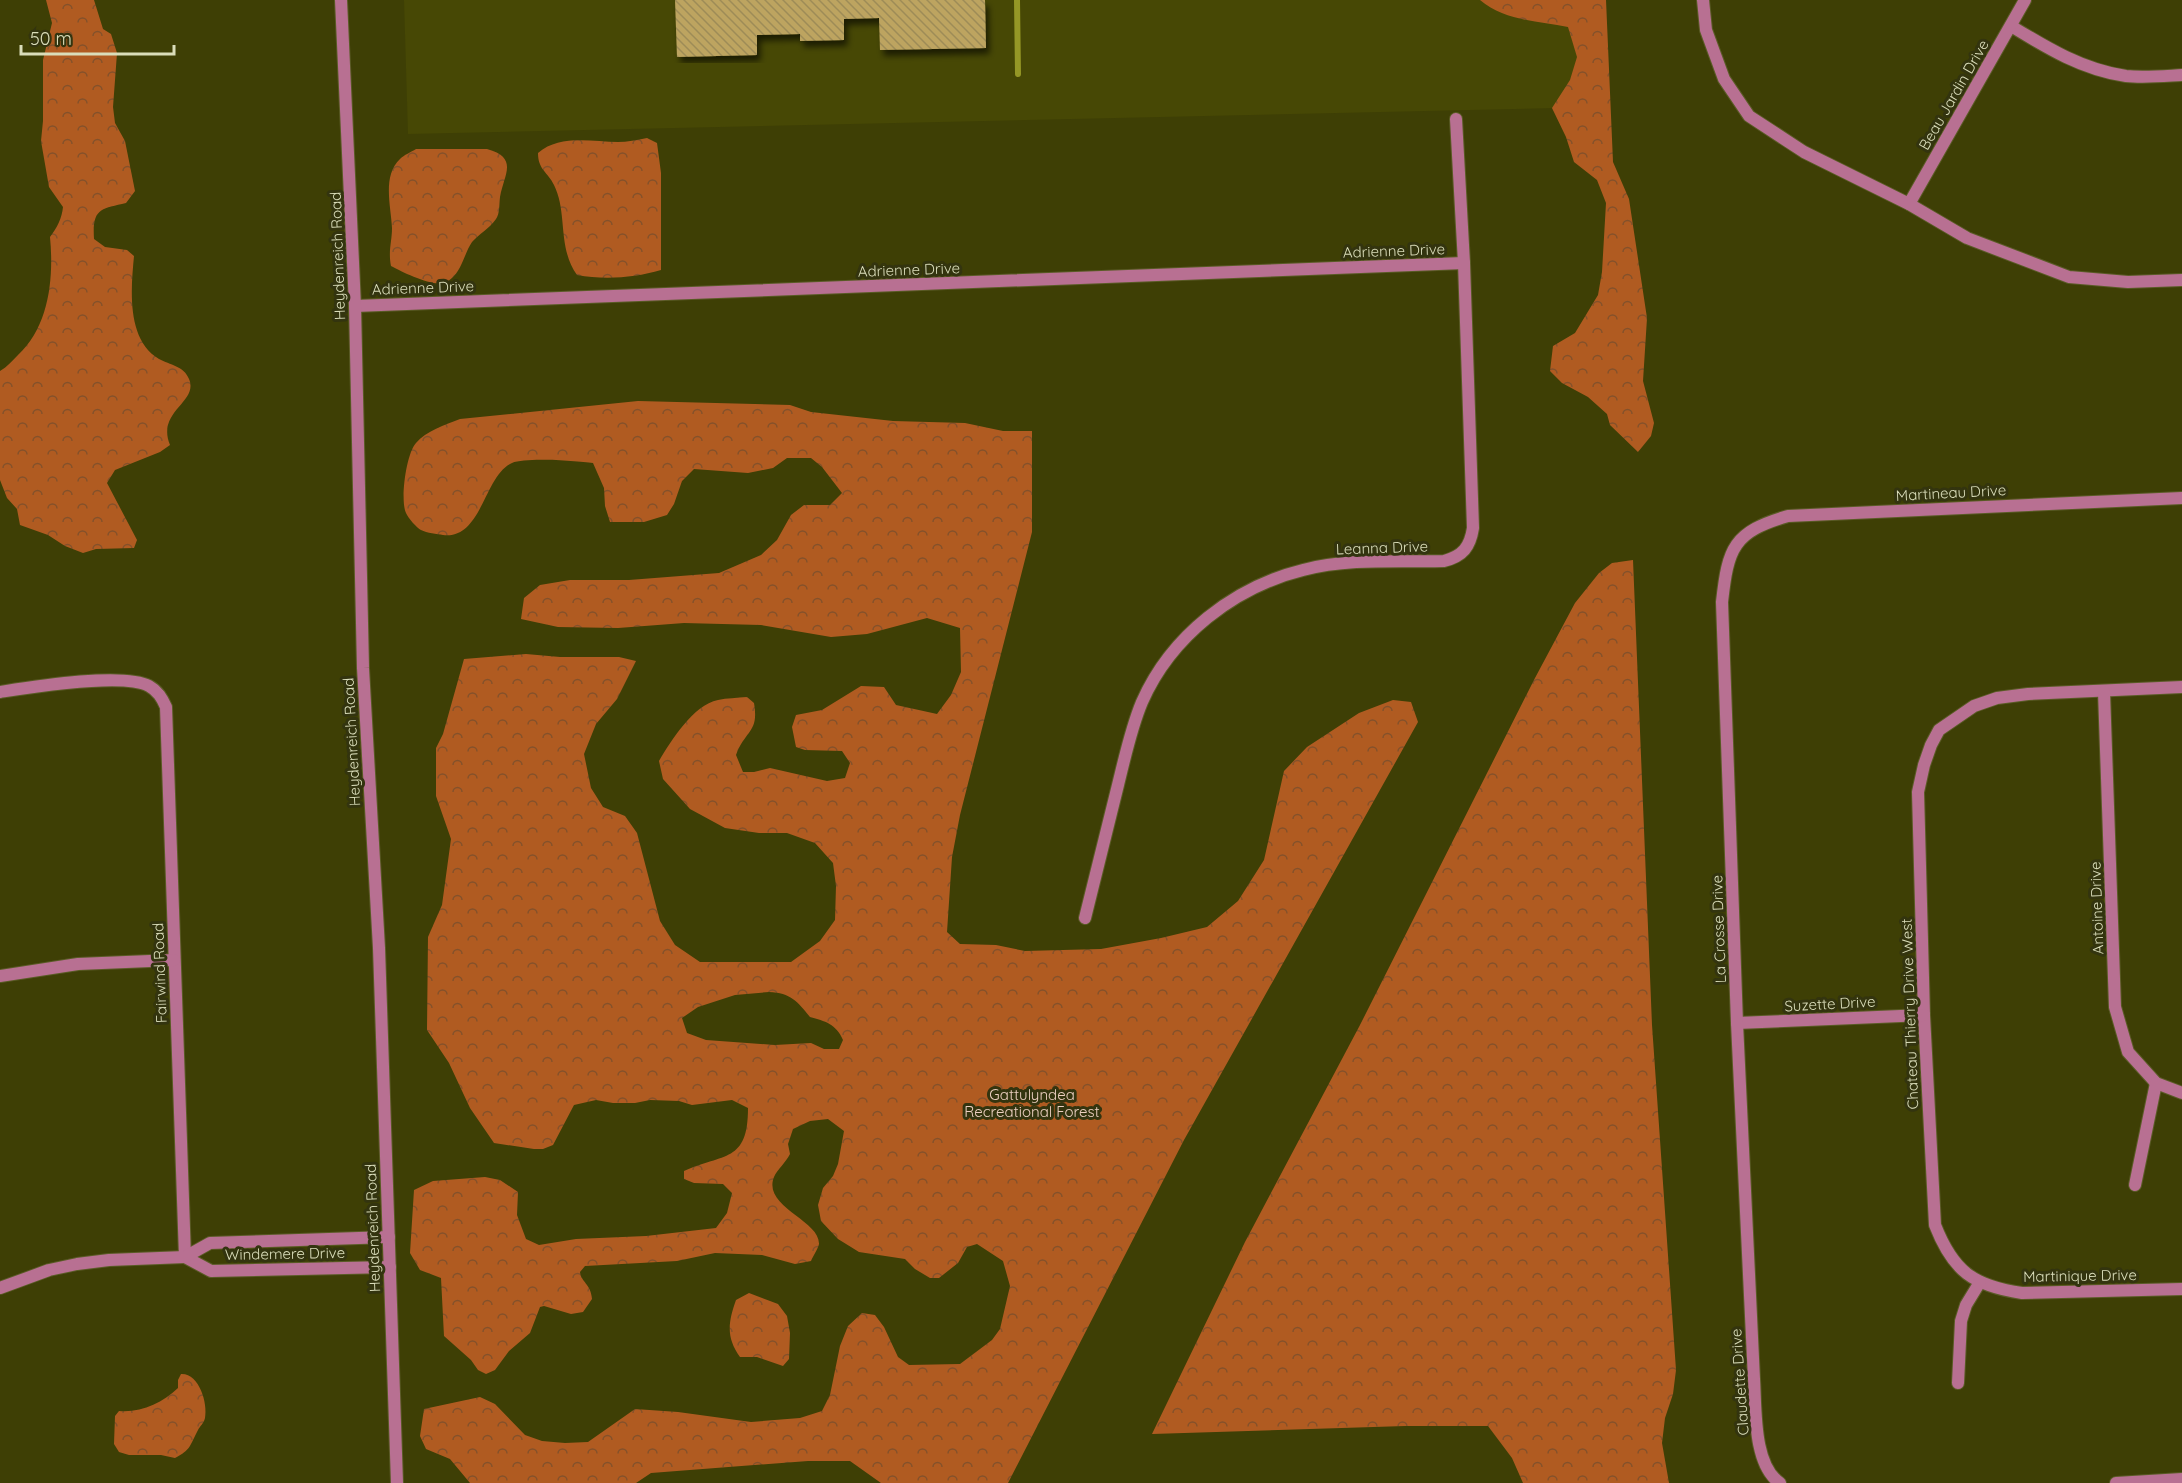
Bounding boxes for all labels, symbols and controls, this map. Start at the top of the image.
scale bar [21,18,174,56]
text: 50 m [30,27,72,50]
street label: Beau Jardin Drive [1914,36,1993,153]
street label: Heydenreich Road [326,191,349,321]
street label: Adrienne Drive [1343,239,1445,262]
street label: Adrienne Drive [858,258,960,281]
street label: Adrienne Drive [372,276,474,299]
street label: Martineau Drive [1895,480,2007,505]
street label: Leanna Drive [1336,536,1428,559]
street label: Heydenreich Road [339,677,364,807]
street label: Antoine Drive [2085,861,2108,955]
street label: La Crosse Drive [1707,875,1730,983]
street label: Chateau Thierry Drive West [1897,918,1922,1110]
street label: Fairwind Road [148,922,171,1024]
street label: Suzette Drive [1784,992,1876,1015]
park label: Gattulyndea Recreational Forest [964,1085,1100,1121]
street label: Heydenreich Road [361,1163,384,1293]
street label: Windemere Drive [225,1243,345,1264]
street label: Martinique Drive [2023,1265,2137,1286]
street label: Claudette Drive [1726,1328,1753,1436]

